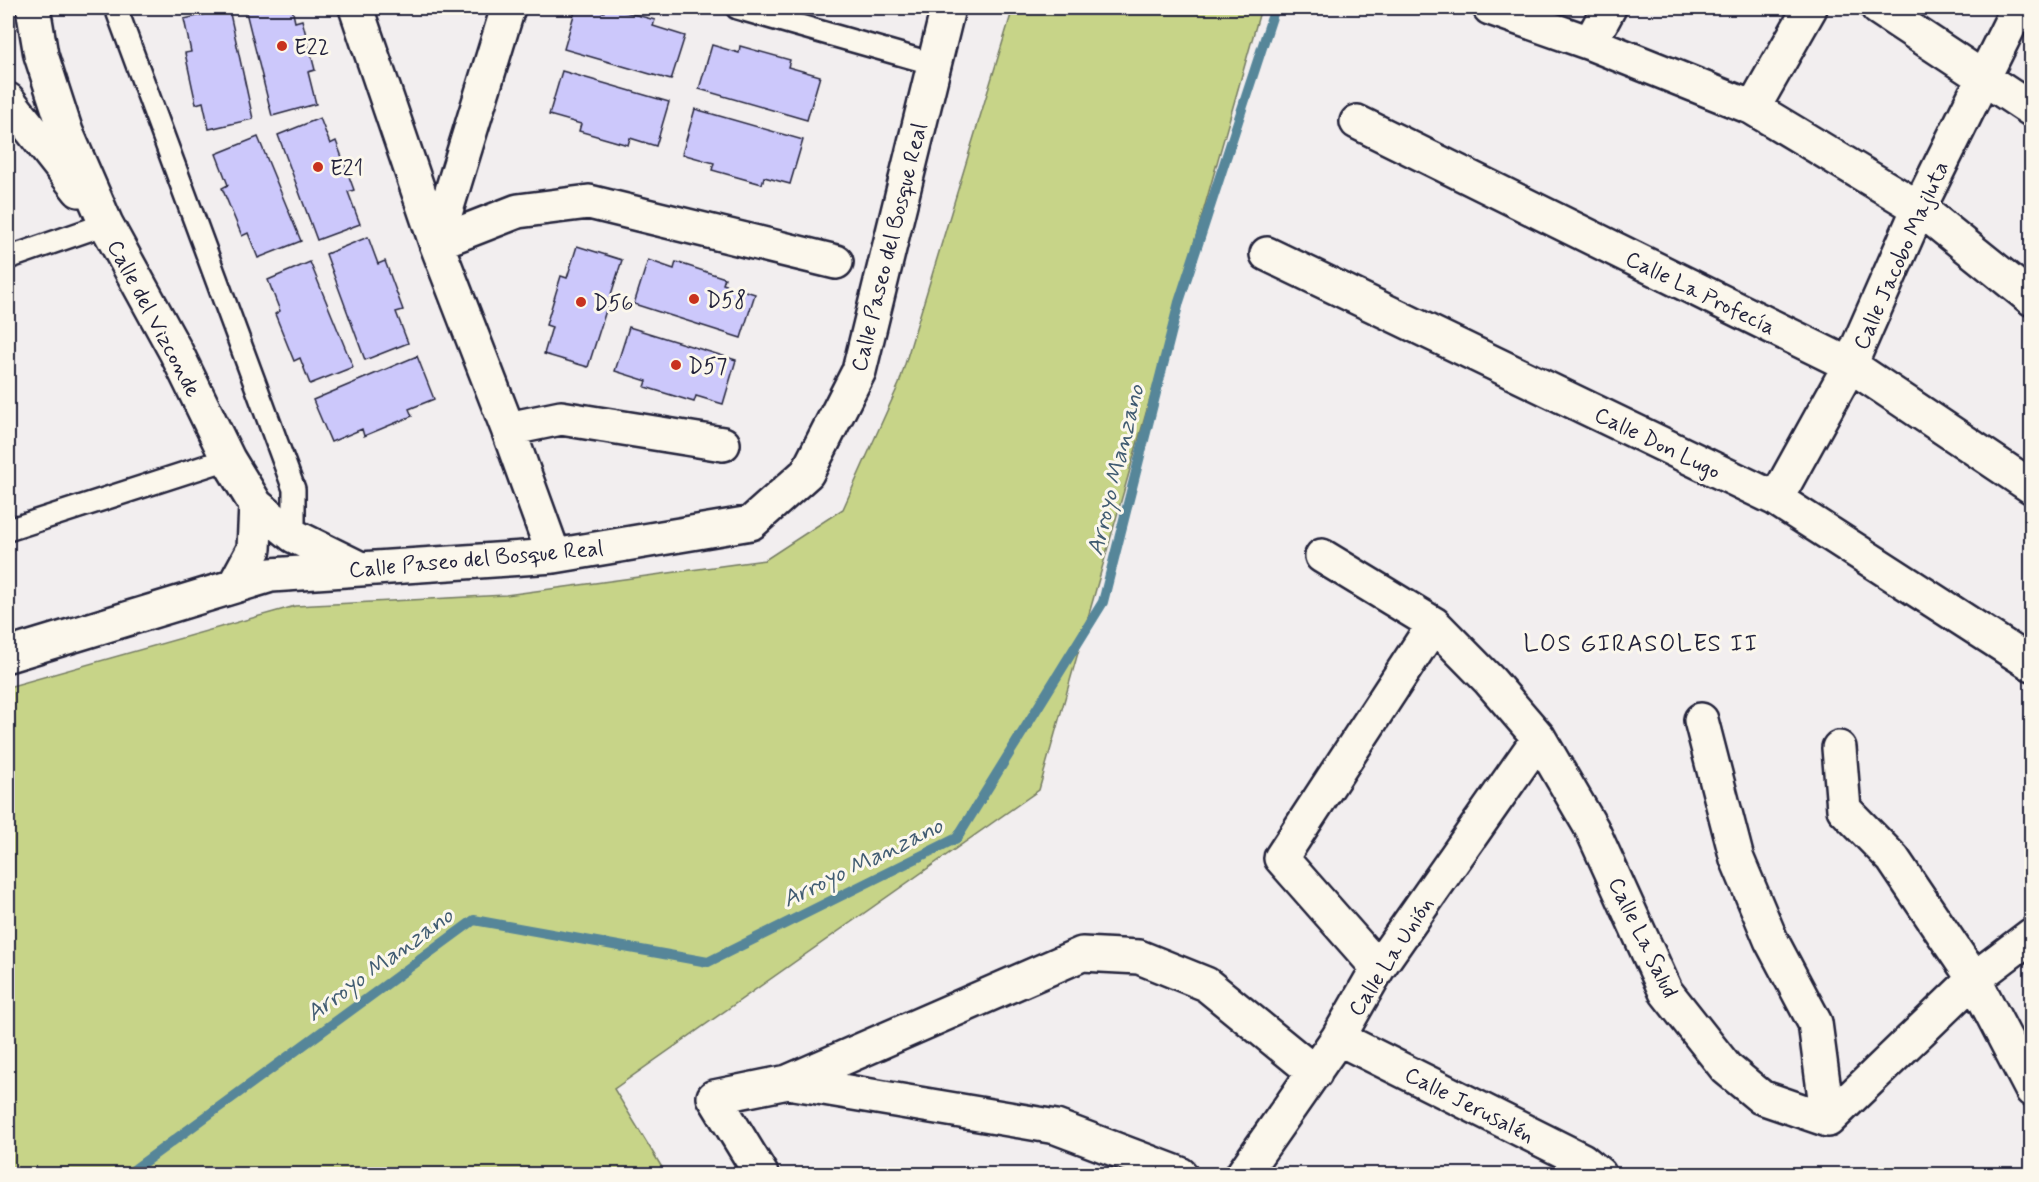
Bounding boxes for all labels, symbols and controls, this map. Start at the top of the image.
place label: E22 [294,34,329,62]
marker: E22 [275,39,289,53]
street label: Calle Paseo del Bosque Real [845,120,934,375]
place label: E21 [330,155,363,183]
street label: Calle Jacobo Majluta [1848,157,1957,355]
marker: E21 [311,160,325,174]
street label: Calle del Vizconde [100,235,207,402]
street label: Calle La Profecía [1621,245,1780,342]
place label: D58 [706,287,746,315]
place label: D56 [593,290,634,318]
marker: D58 [687,292,701,306]
marker: D56 [574,295,588,309]
place label: D57 [688,353,727,381]
marker: D57 [669,358,683,372]
water label: Arroyo Manzano [1080,381,1153,559]
street label: Calle Don Lugo [1589,401,1725,487]
street label: Calle Paseo del Bosque Real [348,535,605,585]
district label: LOS GIRASOLES II [1523,629,1759,660]
water label: Arroyo Manzano [777,811,949,916]
street label: Calle La Salud [1601,873,1683,1003]
street label: Calle La Unión [1343,892,1441,1022]
water label: Arroyo Manzano [300,901,460,1029]
street label: Calle Jerusalén [1400,1061,1539,1150]

